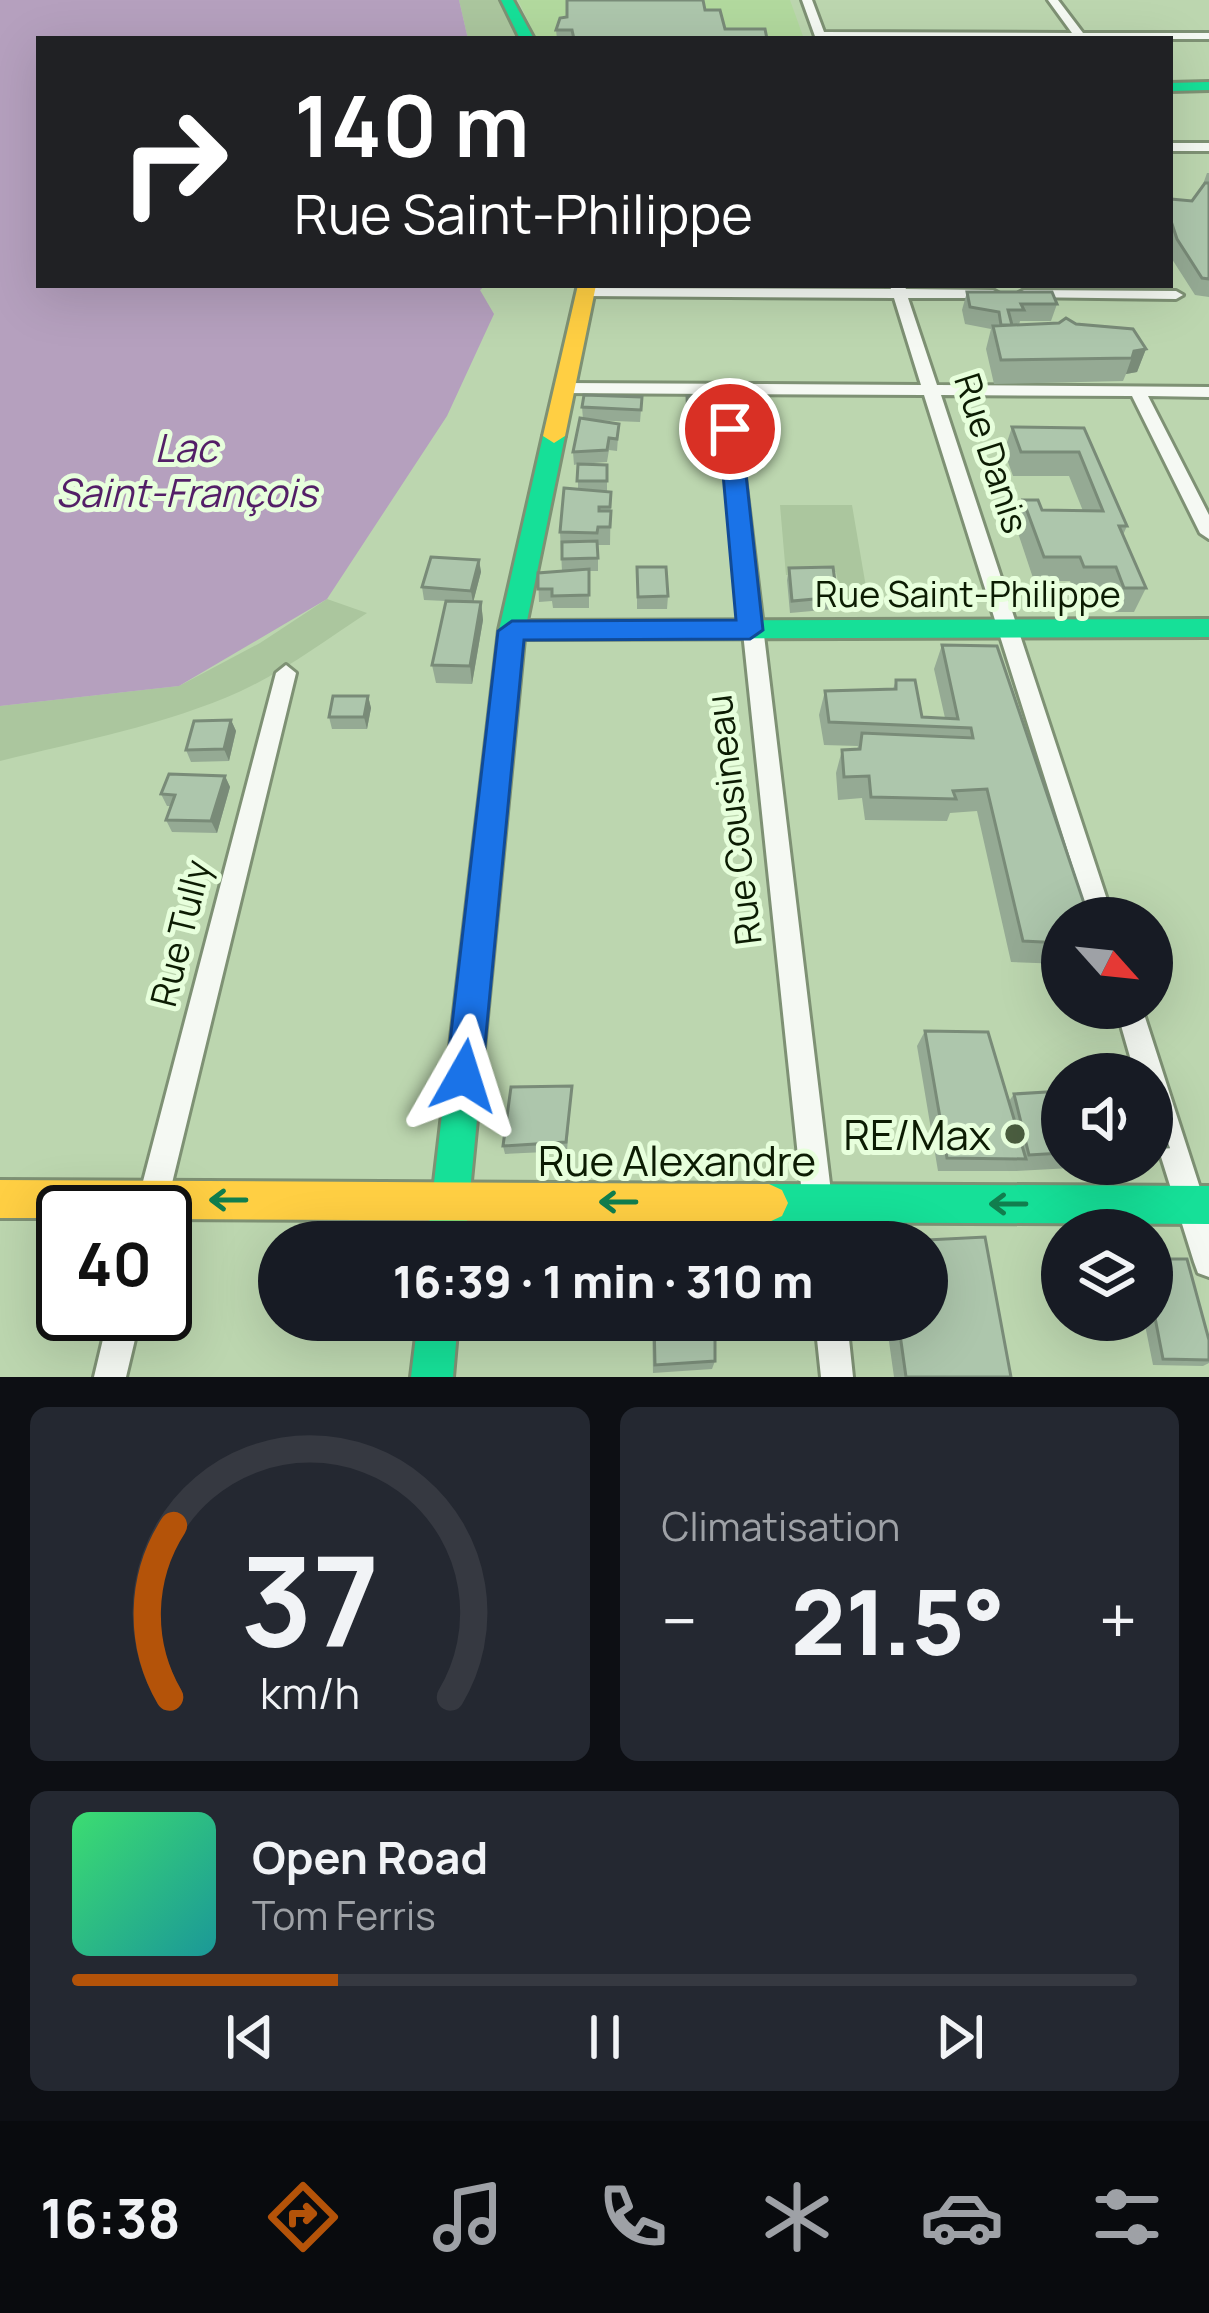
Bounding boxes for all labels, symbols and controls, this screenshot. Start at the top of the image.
text: 140 m [294,67,530,182]
icon: right [96,84,252,240]
text: Rue Saint-Philippe [294,176,753,250]
street label: Rue Danis [943,367,1041,539]
pin [679,378,781,480]
icon: arrive [697,396,763,462]
water label: Lac Saint-François [55,420,319,519]
street label: Rue Saint-Philippe [815,569,1121,618]
street label: Rue Cousineau [693,692,773,948]
street label: Rue Tully [138,855,222,1011]
north arrow [1041,897,1173,1029]
map controls [1041,897,1173,1341]
position arrow [401,1013,527,1139]
button: sound [1041,1053,1173,1185]
place label: RE/Max [844,1105,991,1163]
marker: RE/Max [1002,1121,1028,1147]
street label: Rue Alexandre [538,1131,816,1189]
speed limit sign: 40 [36,1185,192,1341]
one-way arrow [209,1189,248,1211]
one-way arrow [599,1191,638,1213]
one-way arrow [989,1192,1028,1215]
button: layers [1041,1209,1173,1341]
text: 16:39 · 1 min · 310 m [393,1250,813,1312]
text: Climatisation [662,1499,900,1553]
text: 37 [240,1513,379,1683]
text: 21.5° [791,1559,1005,1682]
text: − [662,1575,697,1665]
text: + [1099,1575,1137,1665]
text: km/h [260,1663,360,1722]
text: Open Road [252,1826,488,1888]
text: Tom Ferris [252,1888,436,1942]
icon: previous [217,2004,283,2070]
icon: pause [572,2004,638,2070]
icon: next [927,2004,993,2070]
icon: directions [261,2175,345,2259]
icon: music [426,2175,510,2259]
icon: phone [591,2175,675,2259]
icon: climate [755,2175,839,2259]
icon: car [920,2175,1004,2259]
icon: filters [1085,2175,1169,2259]
text: 16:38 [40,2180,181,2254]

